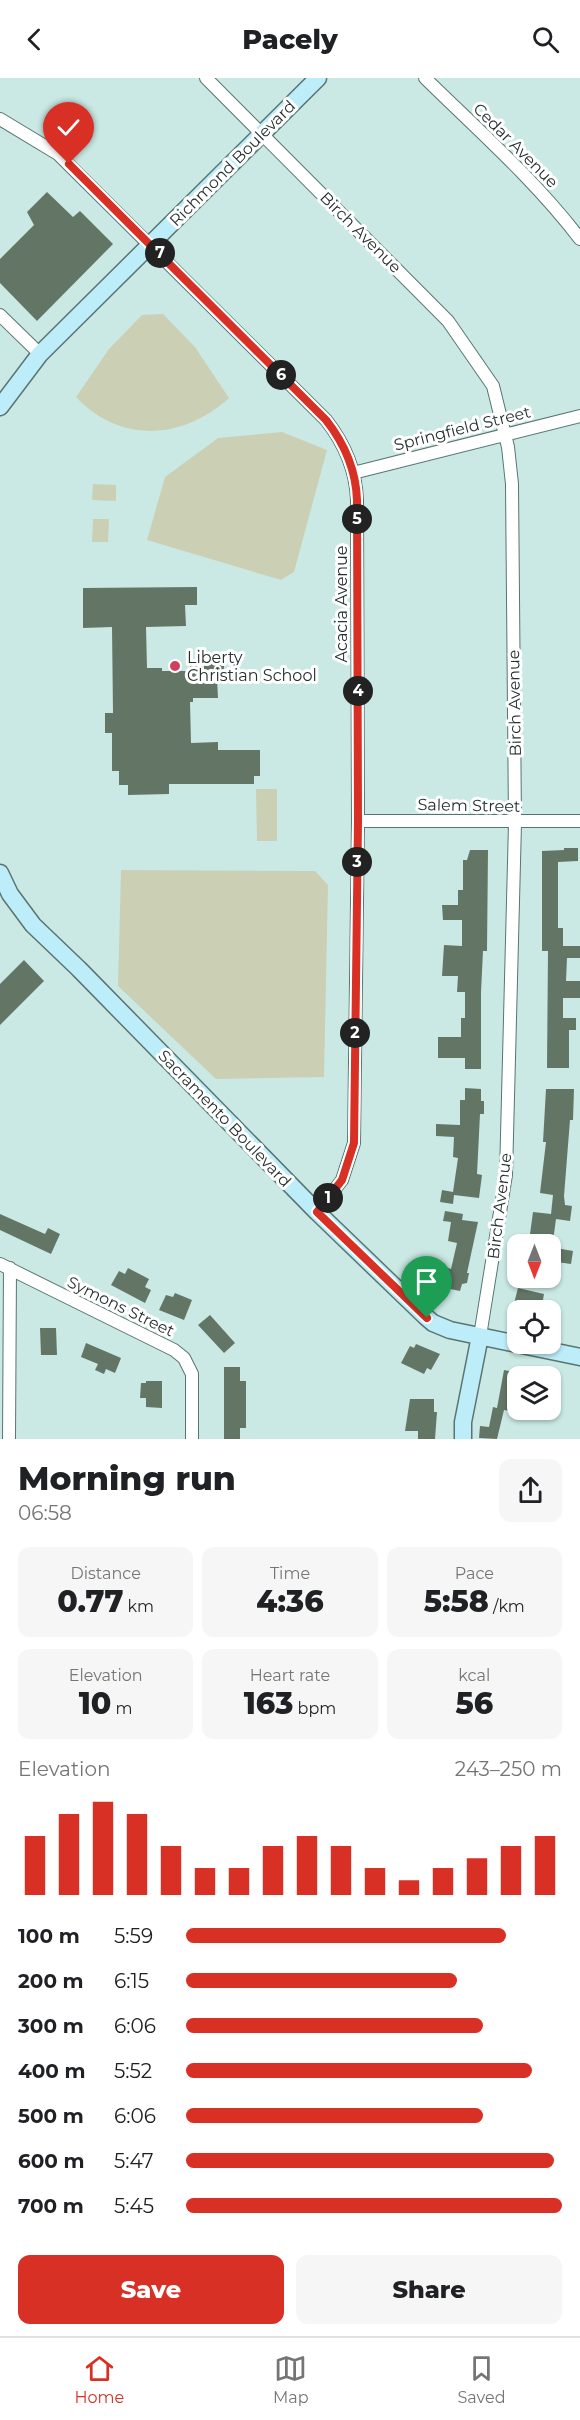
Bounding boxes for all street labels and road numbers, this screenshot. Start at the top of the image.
street label: Richmond Boulevard [166,97,299,230]
street label: Cedar Avenue [469,99,562,192]
street label: Birch Avenue [316,188,405,277]
street label: Springfield Street [392,402,533,455]
street label: Acacia Avenue [332,545,351,663]
street label: Birch Avenue [504,649,525,757]
street label: Salem Street [417,795,521,816]
street label: Sacramento Boulevard [154,1046,295,1191]
street label: Birch Avenue [484,1152,515,1260]
street label: Symons Street [64,1272,178,1341]

